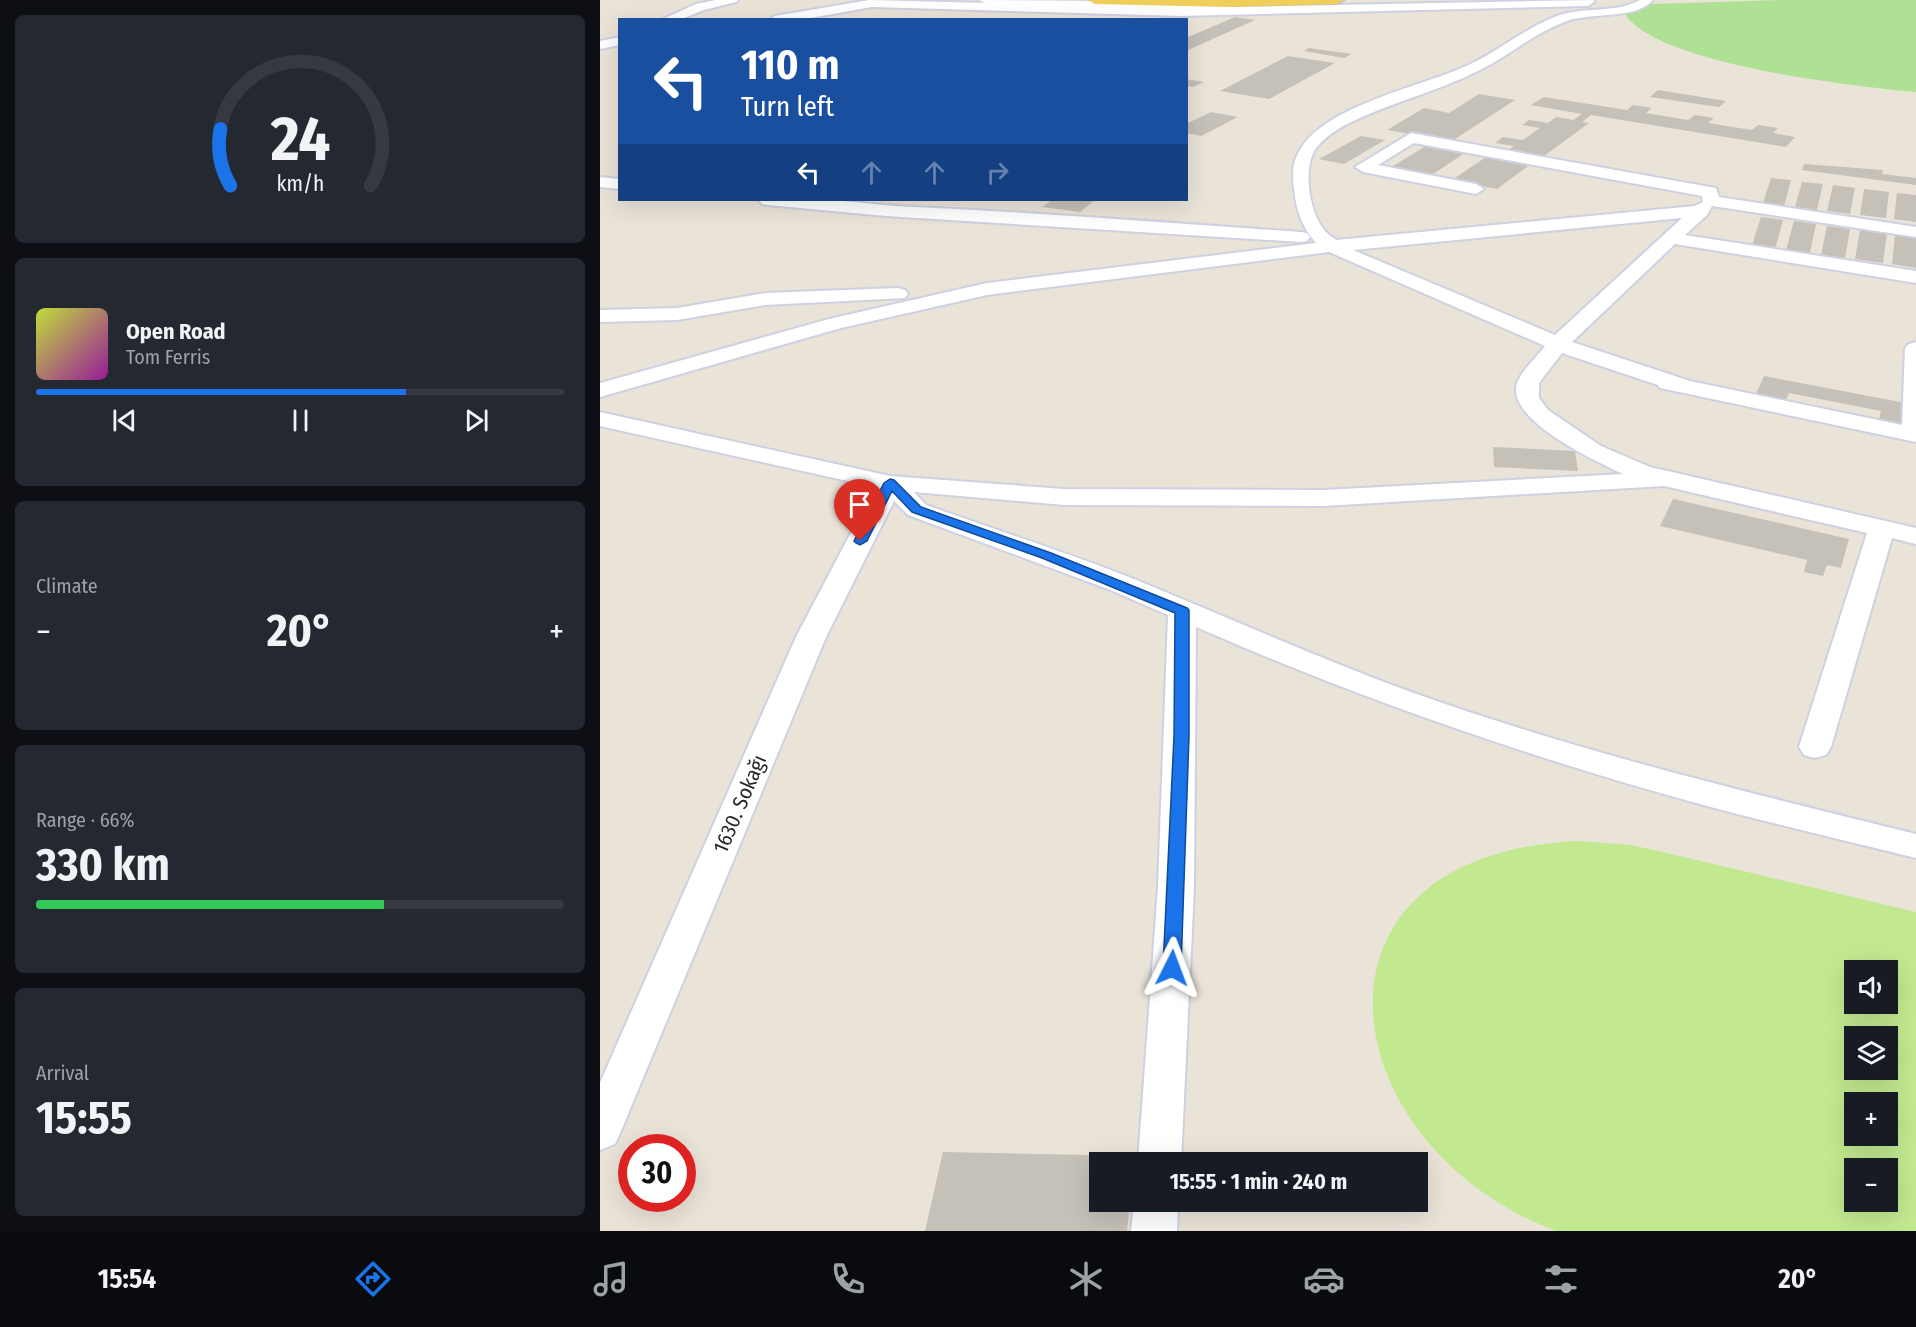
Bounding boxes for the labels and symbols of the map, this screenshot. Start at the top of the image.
pin [834,479,885,541]
street label: 1630. Sokağı [708,751,772,857]
position arrow [1140,936,1204,1000]
speed limit sign: 30 [618,1134,696,1212]

